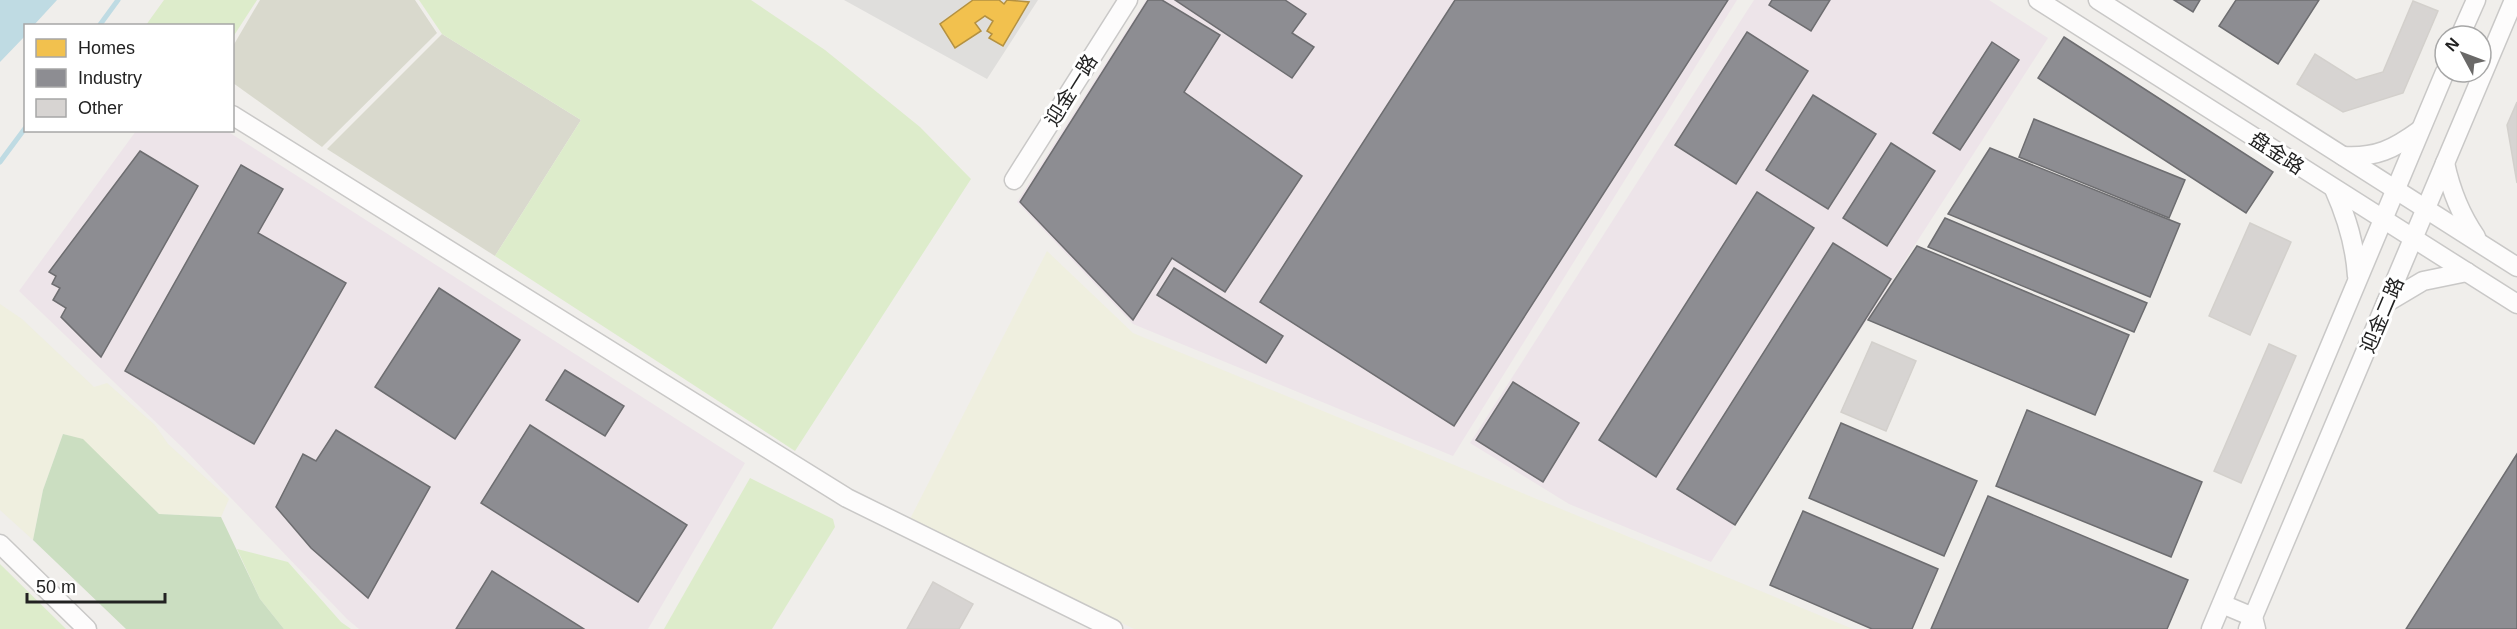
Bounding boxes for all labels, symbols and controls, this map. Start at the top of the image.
legend [24,24,234,132]
north arrow [2433,24,2493,84]
text: N [2442,35,2462,54]
text: Homes [78,38,135,58]
street label: 迎金一路 [1040,50,1102,130]
text: Industry [78,68,142,88]
text: Other [78,98,123,118]
street label: 盘金路 [2246,127,2308,179]
street label: 迎金二路 [2356,274,2408,356]
scale bar [27,566,165,604]
text: 50 m [36,577,76,597]

